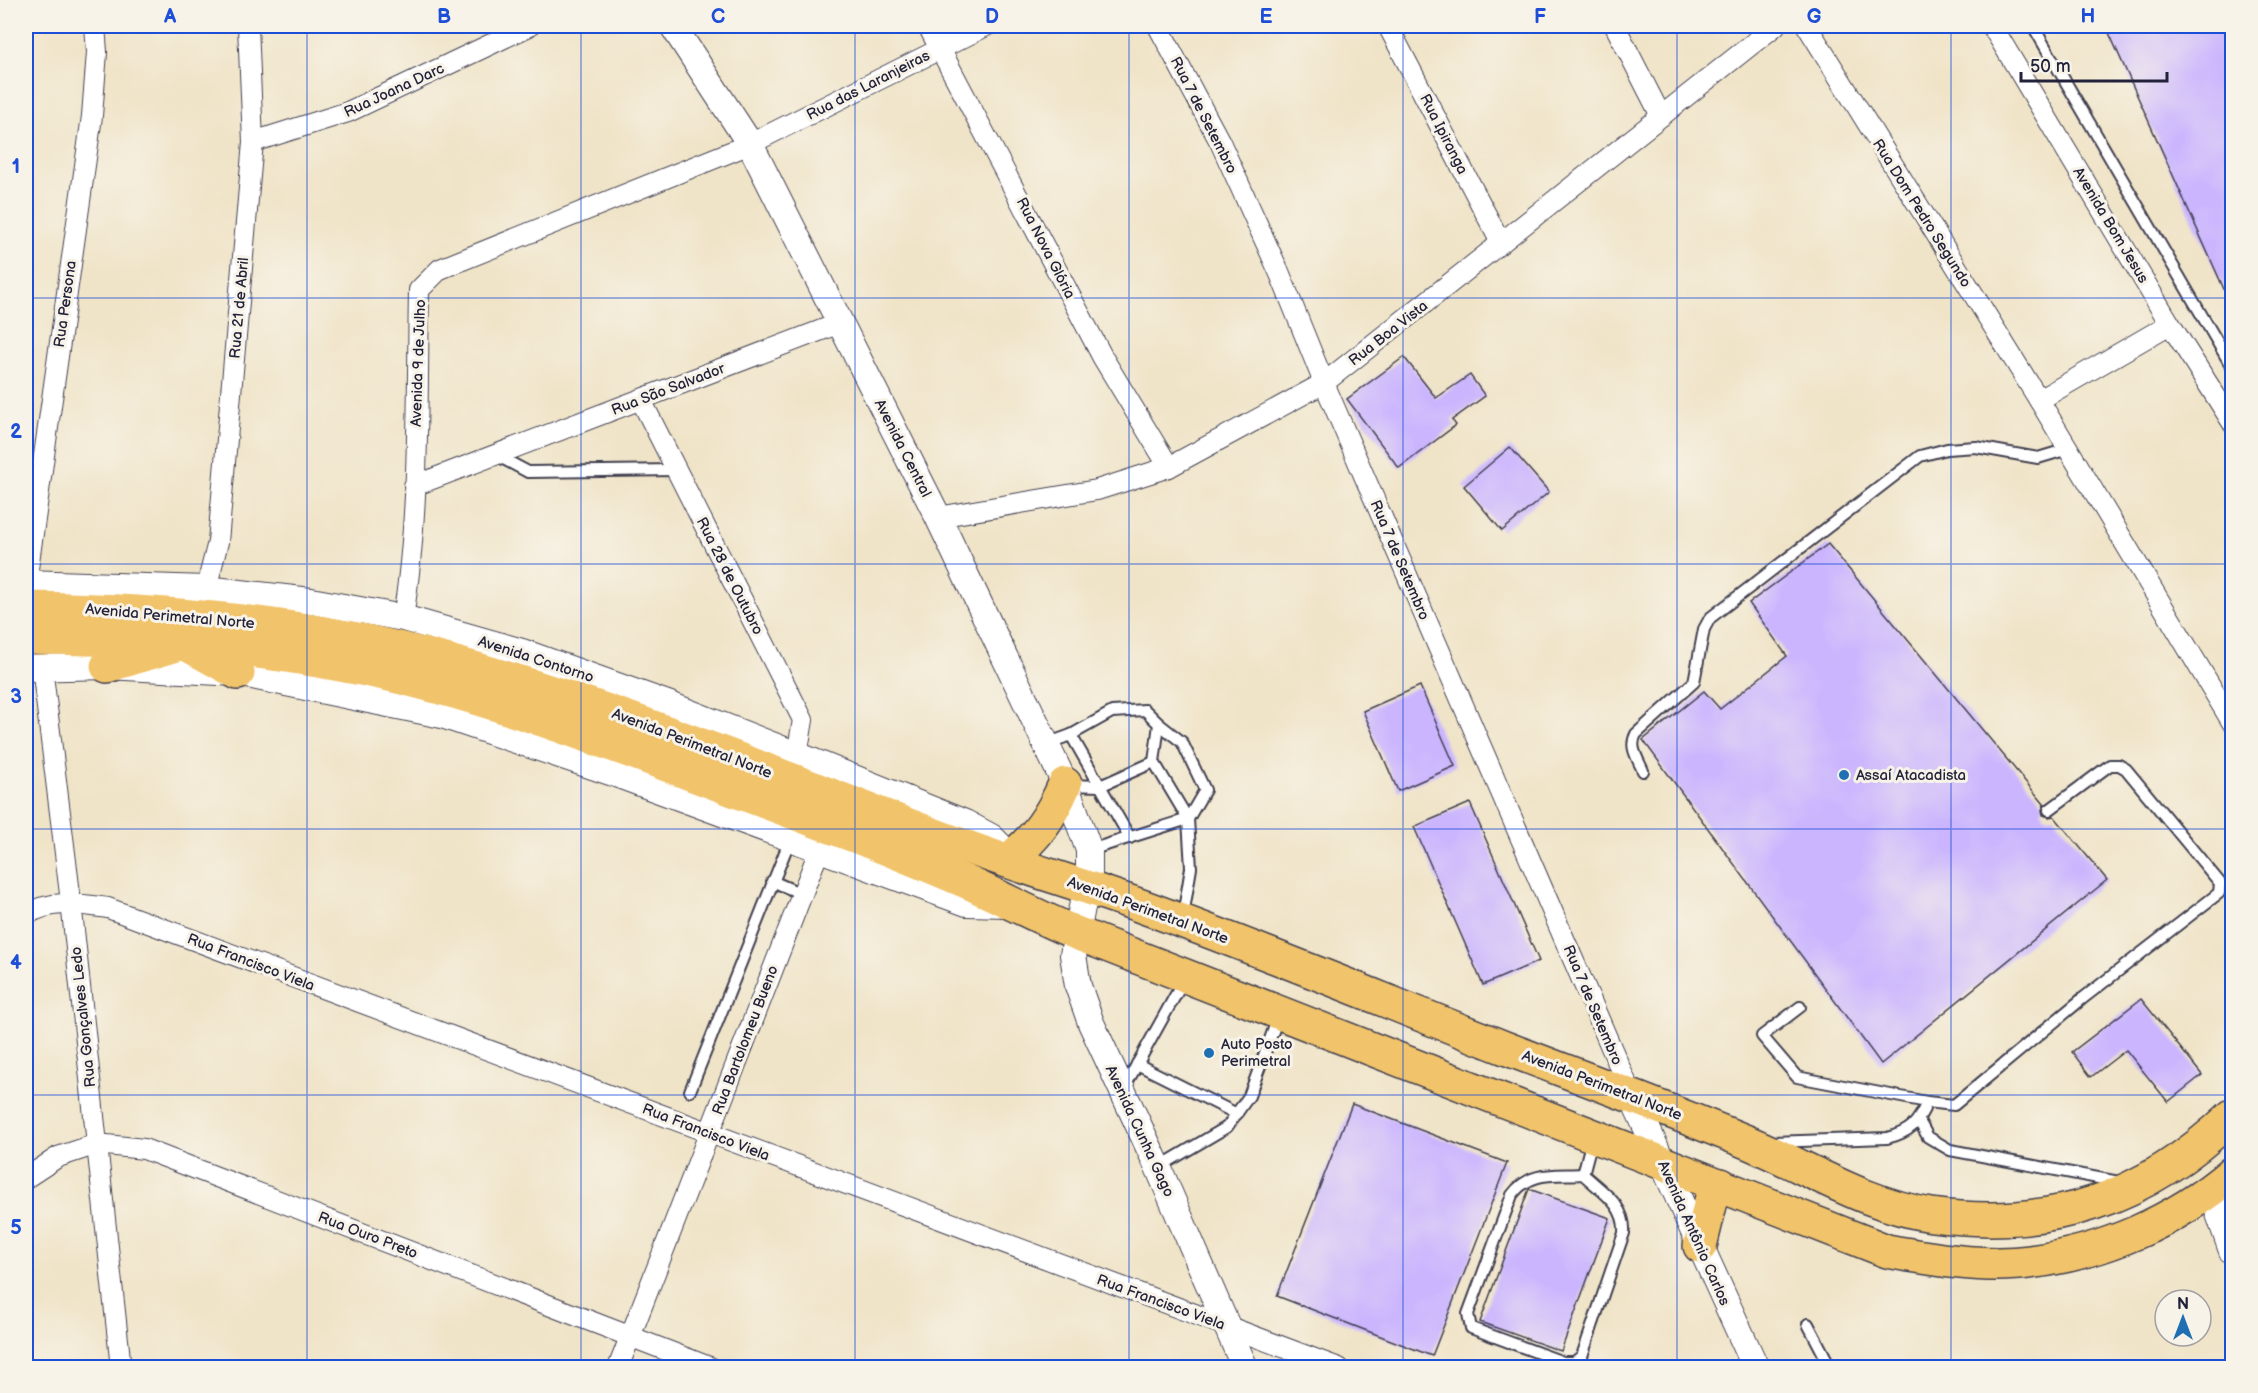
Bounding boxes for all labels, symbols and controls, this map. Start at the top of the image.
text: A [163,5,177,29]
text: B [437,5,451,29]
text: C [711,5,725,29]
text: D [985,5,999,29]
text: E [1260,5,1273,29]
text: F [1534,5,1546,29]
text: G [1807,5,1822,29]
text: H [2081,5,2095,29]
scale bar [2021,45,2166,83]
street label: Rua das Laranjeiras [803,46,934,125]
street label: Rua 7 de Setembro [1166,54,1241,177]
text: 50 m [2030,56,2071,77]
street label: Rua Joana Darc [341,59,447,122]
street label: Rua Ipiranga [1415,91,1472,178]
street label: Rua Dom Pedro Segundo [1868,135,1975,291]
text: 1 [12,155,20,179]
street label: Avenida Bom Jesus [2068,164,2153,287]
street label: Rua Nova Glória [1012,194,1079,302]
street label: Rua 21 de Abril [226,257,253,359]
street label: Rua Persona [50,259,81,349]
street label: Rua Boa Vista [1345,297,1432,370]
street label: Avenida 9 de Julho [407,299,430,427]
street label: Rua São Salvador [609,359,728,420]
street label: Avenida Central [870,396,935,500]
text: 2 [10,420,22,444]
street label: Rua 7 de Setembro [1366,497,1433,623]
street label: Rua 28 de Outubro [692,514,767,638]
street label: Avenida Perimetral Norte [85,600,255,633]
street label: Avenida Contorno [476,632,596,687]
text: 3 [10,685,22,709]
street label: Avenida Perimetral Norte [609,704,775,783]
place label: Assaí Atacadista [1856,766,1966,785]
marker: Assaí Atacadista [1837,768,1851,782]
street label: Avenida Perimetral Norte [1065,873,1231,948]
street label: Rua Francisco Viela [184,929,317,996]
street label: Rua 7 de Setembro [1559,942,1626,1068]
street label: Rua Gonçalves Ledo [67,946,100,1088]
text: 4 [10,951,22,975]
street label: Rua Bartolomeu Bueno [708,963,783,1118]
place label: Auto Posto Perimetral [1221,1035,1293,1071]
marker: Auto Posto Perimetral [1202,1046,1216,1060]
street label: Avenida Perimetral Norte [1519,1046,1685,1125]
street label: Avenida Cunha Gago [1101,1062,1178,1200]
street label: Rua Francisco Viela [639,1099,772,1166]
street label: Avenida Antônio Carlos [1653,1158,1734,1309]
street label: Rua Ouro Preto [315,1208,420,1263]
text: 5 [10,1216,22,1240]
street label: Rua Francisco Viela [1094,1270,1228,1334]
north arrow [2153,1288,2213,1348]
text: N [2177,1295,2189,1314]

